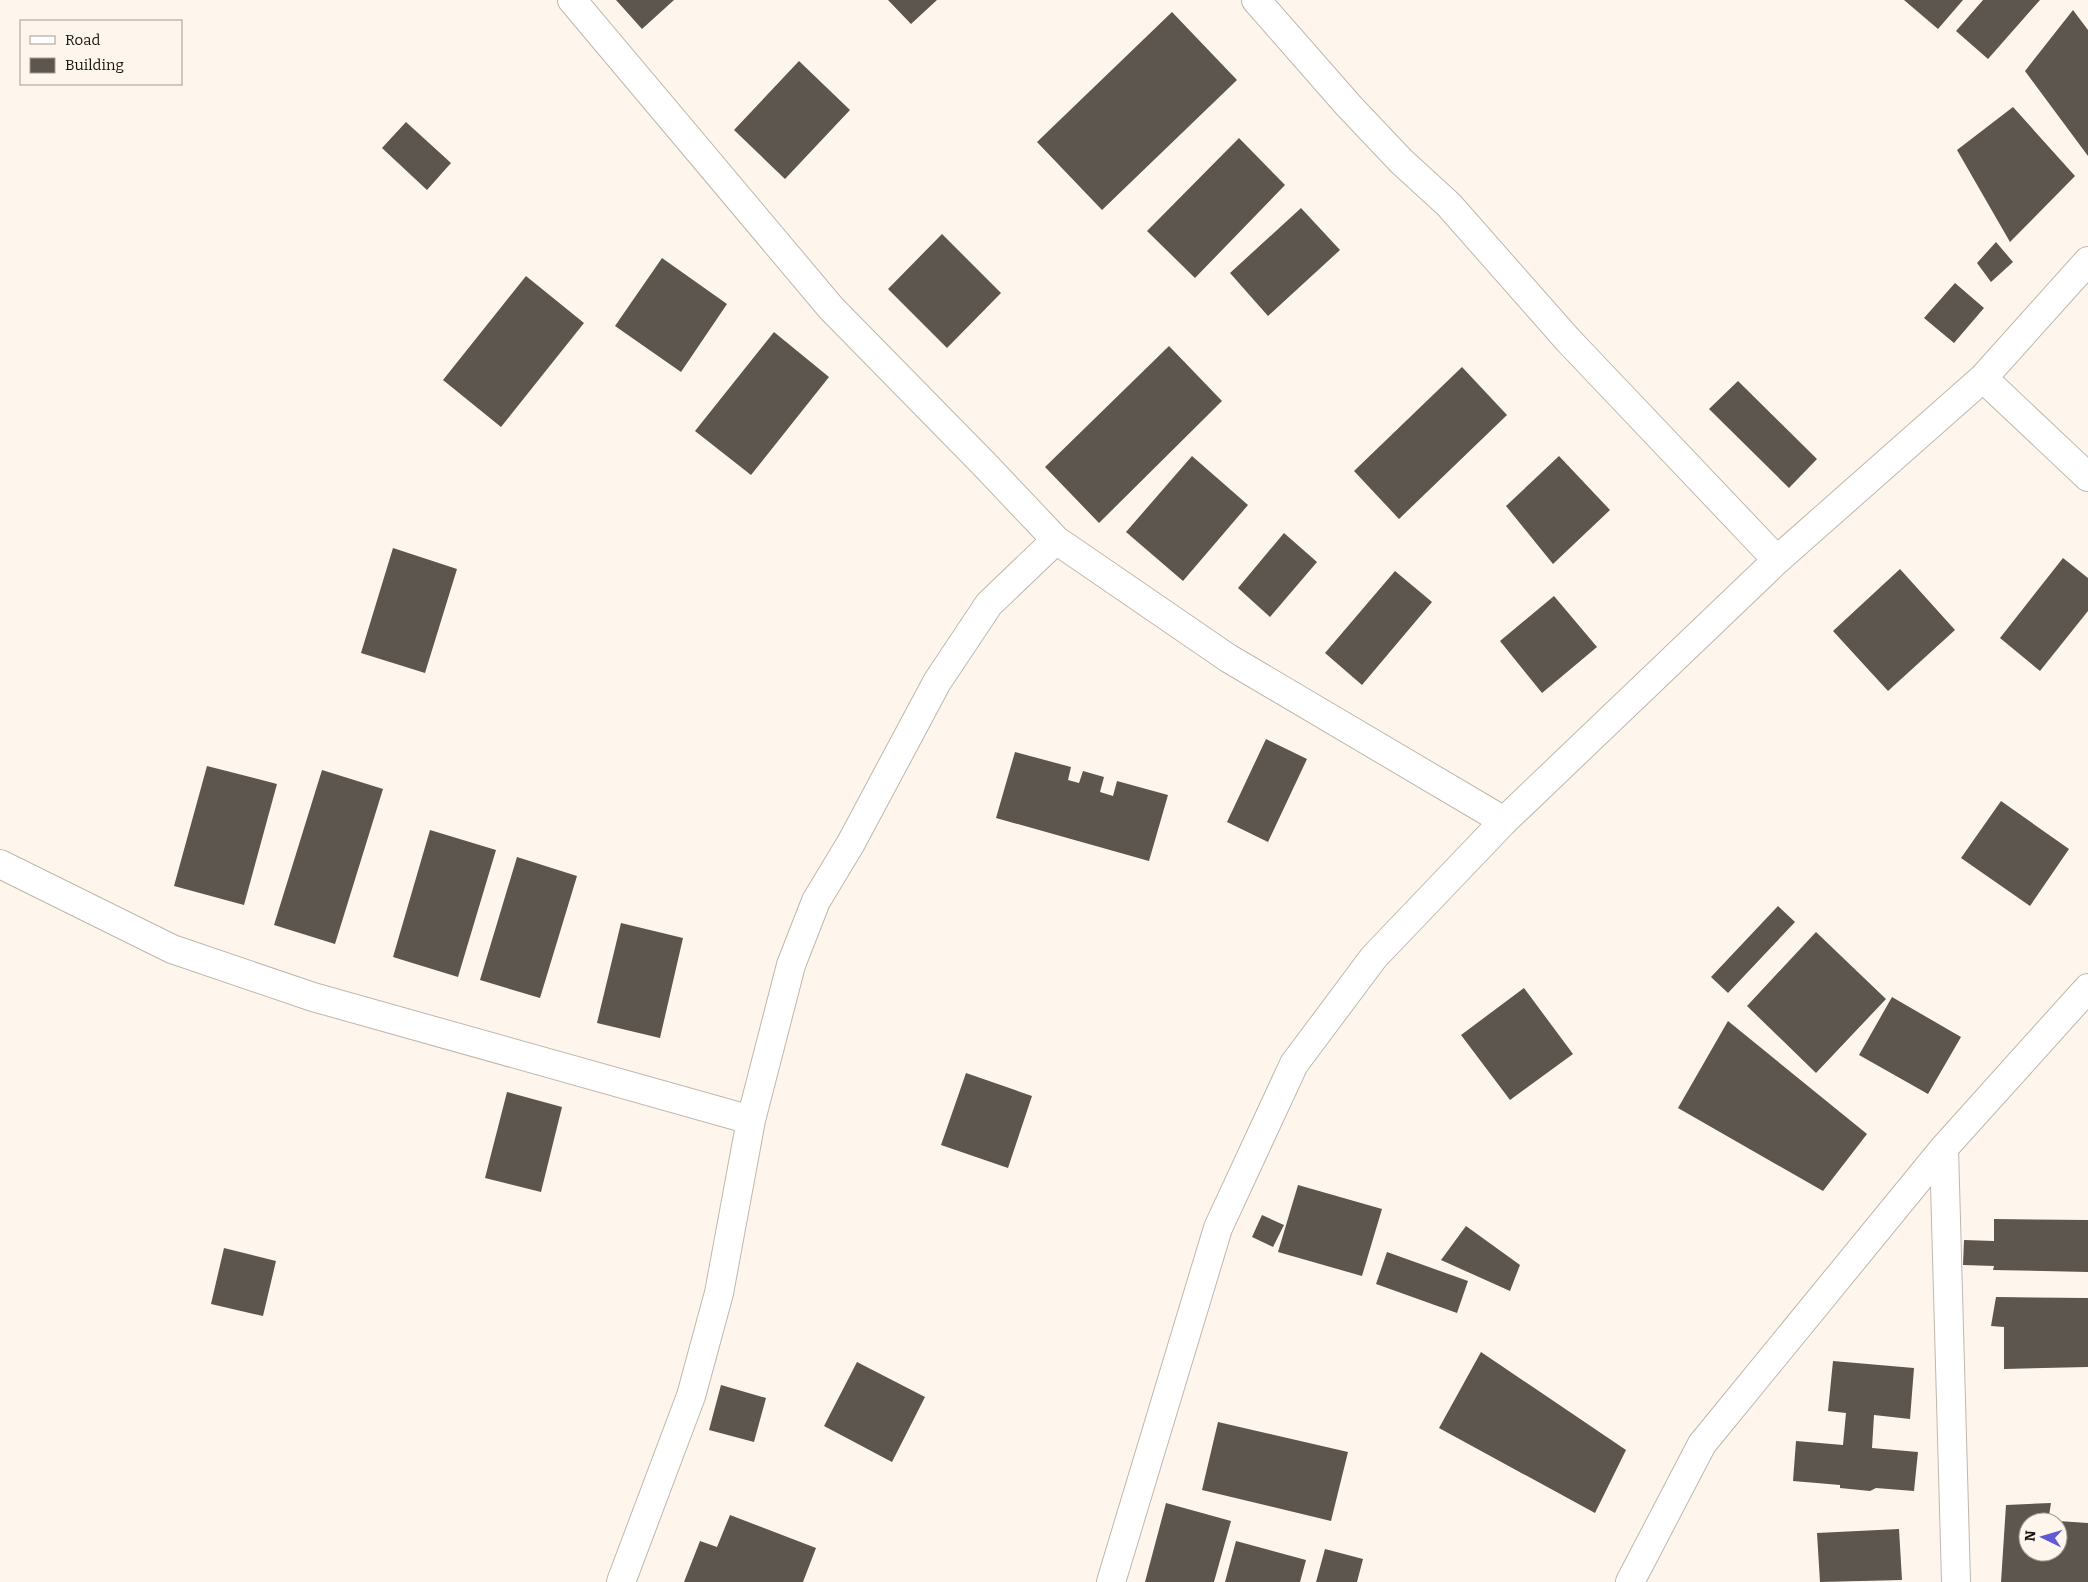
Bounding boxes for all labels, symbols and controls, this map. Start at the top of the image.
legend [20,20,182,85]
text: Road [65,31,100,49]
text: Building [65,56,124,74]
north arrow [2018,1512,2068,1562]
text: N [2022,1530,2040,1542]

